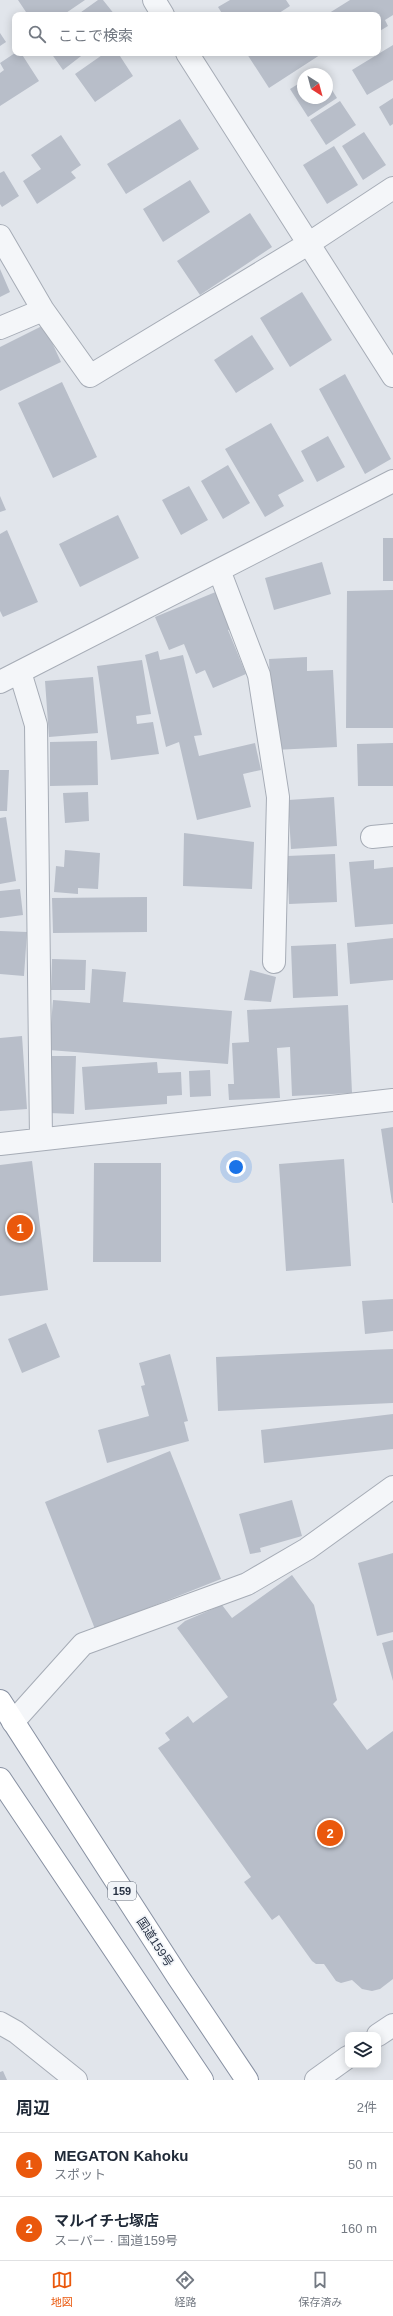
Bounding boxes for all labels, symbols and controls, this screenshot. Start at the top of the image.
search box [12,12,381,56]
icon: search [26,23,48,45]
text: ここで検索 [58,27,133,44]
north arrow [297,68,333,104]
your location [226,1157,246,1177]
pin: 1 [7,1213,33,1243]
pin: 2 [317,1818,343,1848]
road number: 159 [108,1882,136,1900]
street label: 国道159号 [134,1915,176,1969]
map controls [345,2032,381,2068]
button: layers [345,2032,381,2068]
text: 周辺 [16,2099,50,2118]
text: 2件 [357,2100,377,2115]
text: MEGATON Kahoku [54,2147,188,2164]
text: 1 [25,2157,33,2172]
text: 50 m [348,2157,377,2172]
text: スポット [54,2167,106,2182]
text: マルイチ七塚店 [54,2212,159,2229]
text: 2 [25,2221,33,2236]
text: 160 m [341,2221,377,2236]
text: スーパー · 国道159号 [54,2233,178,2248]
tab: 地図 [51,2269,73,2309]
tab: 経路 [174,2269,196,2309]
tab: 保存済み [298,2269,342,2309]

